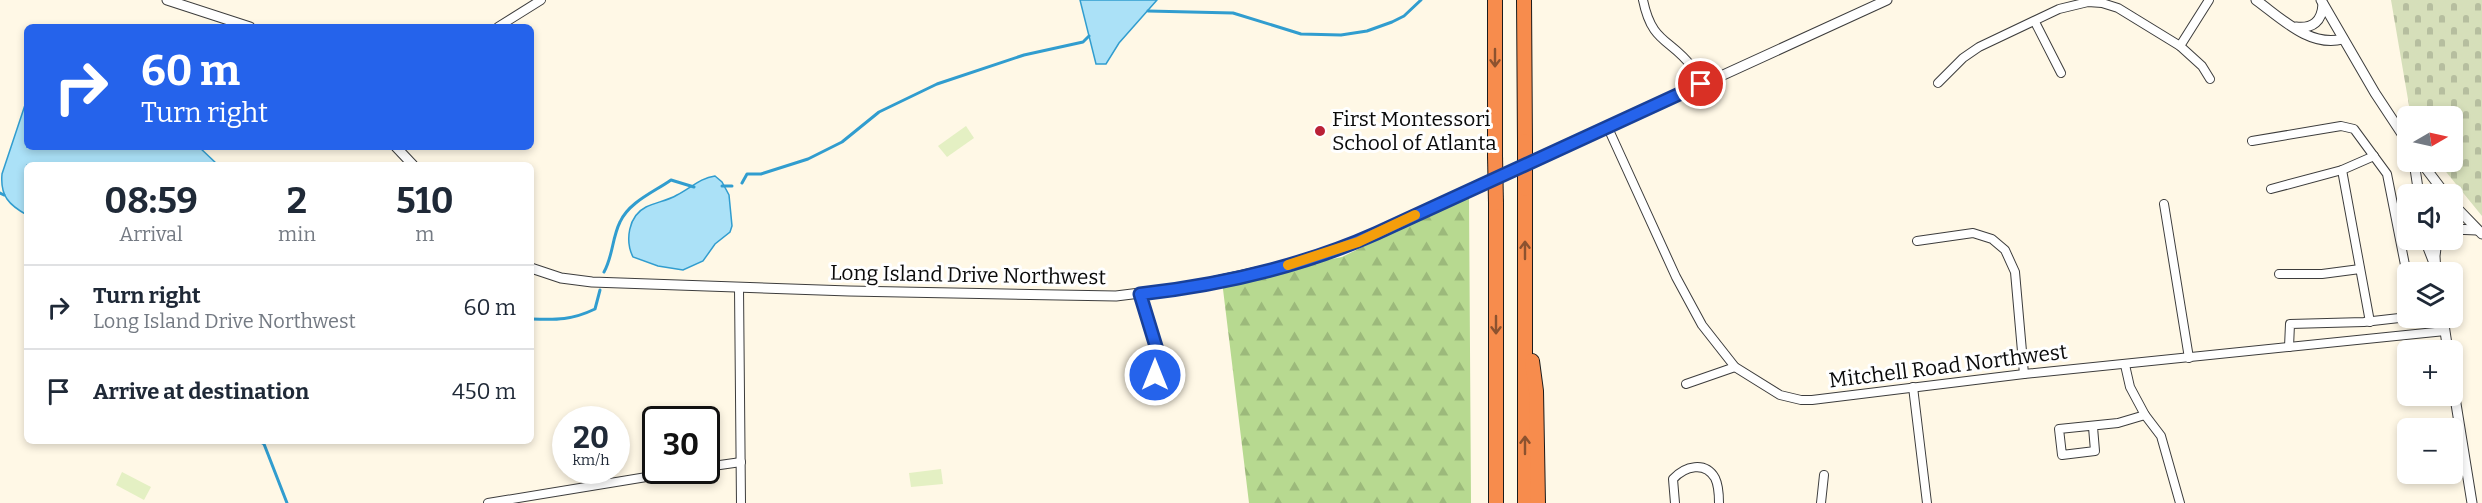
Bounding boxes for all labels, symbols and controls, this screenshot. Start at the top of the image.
text: 60 m [141,46,240,96]
icon: right [42,48,120,126]
one-way arrow [1489,48,1501,68]
pin [1675,58,1726,109]
icon: arrive [1684,67,1717,100]
text: Turn right [141,97,268,129]
place label: First Montessori School of Atlanta [1332,106,1497,156]
north arrow [2397,106,2463,172]
map controls [2397,106,2463,484]
marker: First Montessori School of Atlanta [1313,124,1327,138]
text: 08:59 [104,179,198,223]
text: 2 [287,179,307,223]
text: 510 [396,179,454,223]
button: sound [2397,184,2463,250]
text: Arrival [119,222,183,246]
text: min [278,222,316,246]
text: m [415,222,434,246]
one-way arrow [1519,240,1531,260]
street label: Long Island Drive Northwest [830,260,1107,290]
button: layers [2397,262,2463,328]
text: Turn right [93,282,201,309]
icon: right [42,291,75,324]
text: 60 m [464,294,516,321]
text: Long Island Drive Northwest [93,309,356,333]
one-way arrow [1490,314,1502,334]
street label: Mitchell Road Northwest [1827,338,2069,394]
button: + [2397,340,2463,406]
position arrow [1123,343,1187,407]
icon: arrive [42,375,75,408]
text: Arrive at destination [93,378,309,405]
text: 450 m [452,378,516,405]
speed limit sign: 30 [642,406,720,484]
button: − [2397,418,2463,484]
text: 20 [573,420,609,456]
one-way arrow [1519,435,1531,455]
text: km/h [572,451,610,469]

